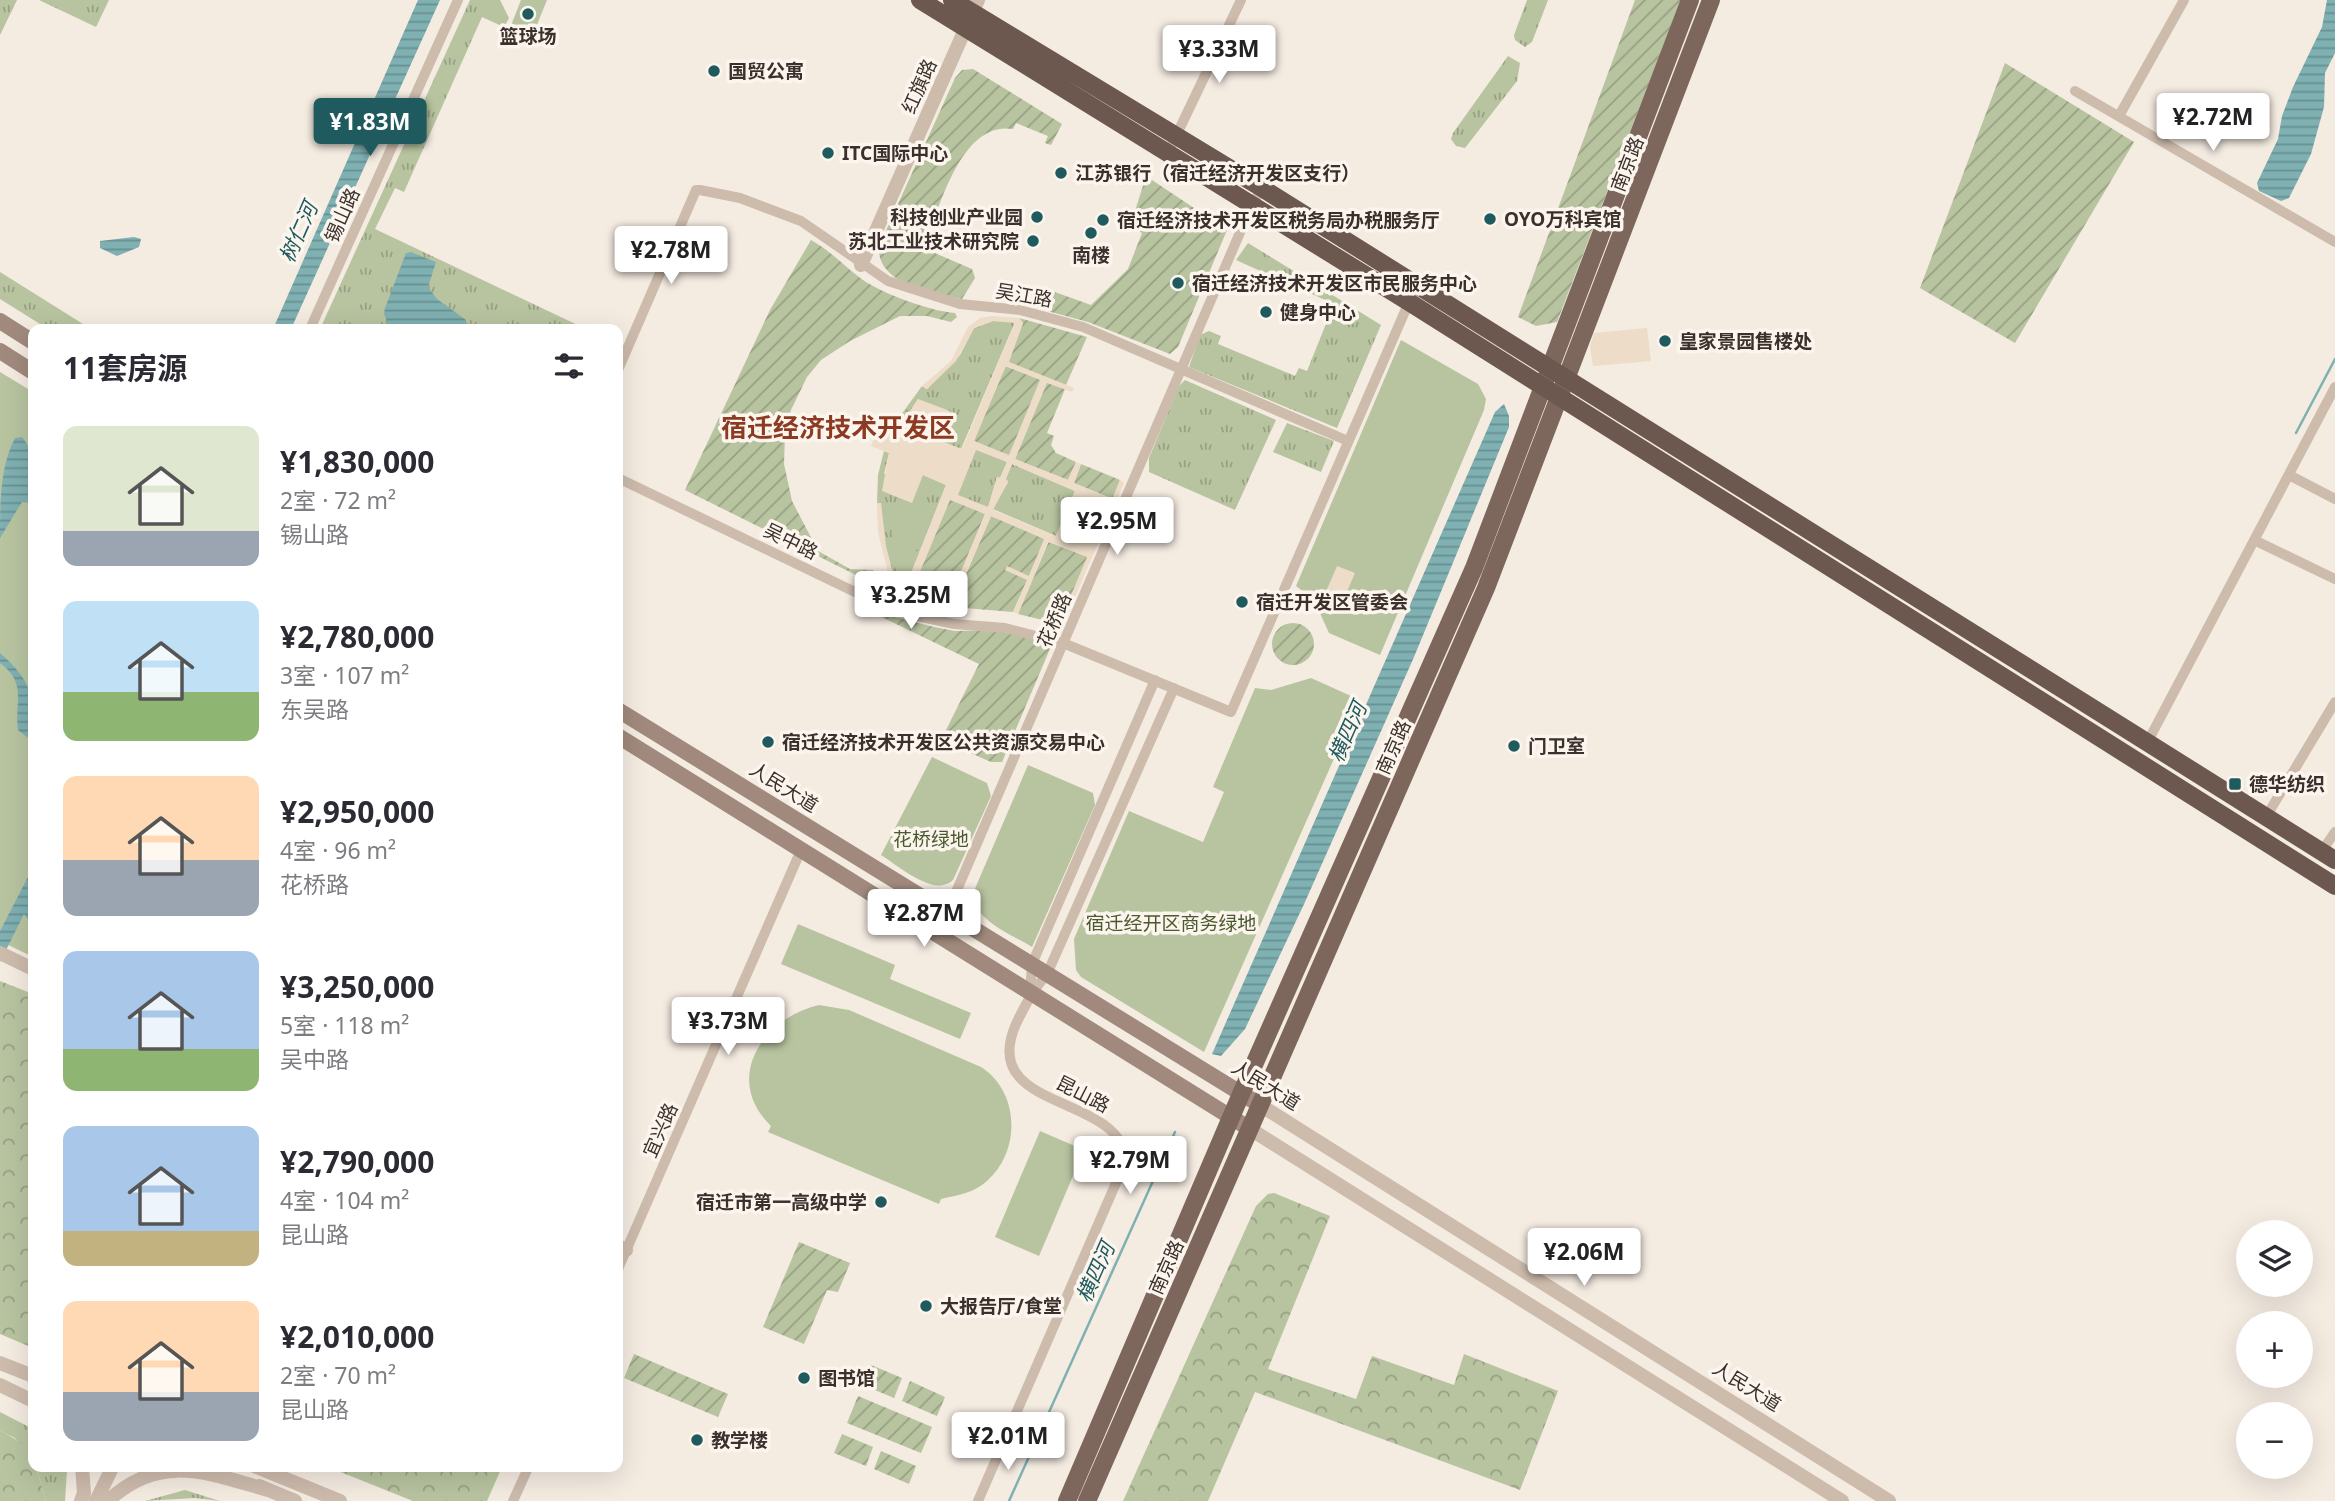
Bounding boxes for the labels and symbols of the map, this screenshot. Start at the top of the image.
marker: 篮球场 [520,6,536,22]
place label: 篮球场 [499,23,557,49]
pin: ¥3.33M [1162,25,1276,85]
street label: 红旗路 [896,55,942,117]
place label: 国贸公寓 [728,58,804,84]
marker: 国贸公寓 [706,63,722,79]
pin: ¥2.72M [2156,94,2270,153]
pin: ¥1.83M [313,99,427,158]
street label: 南京路 [1605,133,1649,195]
place label: ITC国际中心 [842,140,948,166]
marker: ITC国际中心 [820,145,836,161]
place label: 江苏银行（宿迁经济开发区支行） [1075,160,1360,186]
marker: 江苏银行（宿迁经济开发区支行） [1053,165,1069,181]
street label: 锡山路 [319,184,365,246]
water label: 树仁河 [272,194,325,266]
place label: 科技创业产业园 [890,204,1023,230]
place label: OYO万科宾馆 [1504,206,1621,232]
place label: 宿迁经济技术开发区税务局办税服务厅 [1117,207,1440,233]
marker: 科技创业产业园 [1029,209,1045,225]
marker: OYO万科宾馆 [1482,211,1498,227]
marker: 宿迁经济技术开发区税务局办税服务厅 [1095,212,1111,228]
marker: 南楼 [1083,225,1099,241]
pin: ¥2.78M [614,226,728,286]
place label: 苏北工业技术研究院 [848,228,1019,254]
marker: 苏北工业技术研究院 [1025,233,1041,249]
place label: 南楼 [1072,242,1110,268]
place label: 宿迁经济技术开发区市民服务中心 [1192,270,1477,296]
marker: 宿迁经济技术开发区市民服务中心 [1170,275,1186,291]
street label: 吴江路 [994,277,1054,313]
place label: 健身中心 [1280,299,1356,325]
marker: 健身中心 [1258,304,1274,320]
place label: 皇家景园售楼处 [1679,328,1812,354]
marker: 皇家景园售楼处 [1657,333,1673,349]
district label: 宿迁经济技术开发区 [721,409,955,445]
pin: ¥2.95M [1060,498,1174,557]
street label: 吴中路 [760,517,822,565]
pin: ¥3.25M [854,572,968,631]
street label: 花桥路 [1031,589,1077,651]
place label: 宿迁开发区管委会 [1256,589,1408,615]
marker: 宿迁开发区管委会 [1234,594,1250,610]
water label: 横四河 [1321,694,1374,766]
street label: 南京路 [1370,716,1416,778]
place label: 宿迁经济技术开发区公共资源交易中心 [782,729,1105,755]
place label: 门卫室 [1528,733,1585,759]
marker: 宿迁经济技术开发区公共资源交易中心 [760,734,776,750]
marker: 门卫室 [1506,738,1522,754]
street label: 人民大道 [745,756,823,818]
place label: 德华纺织 [2249,771,2325,797]
marker: 德华纺织 [2227,776,2243,792]
park label: 花桥绿地 [893,826,969,852]
pin: ¥2.87M [867,890,981,949]
park label: 宿迁经开区商务绿地 [1085,910,1257,936]
pin: ¥3.73M [671,998,785,1057]
street label: 人民大道 [1227,1054,1305,1116]
street label: 昆山路 [1052,1069,1114,1119]
street label: 宜兴路 [637,1099,683,1161]
pin: ¥2.79M [1073,1136,1187,1196]
place label: 宿迁市第一高级中学 [696,1189,867,1215]
marker: 宿迁市第一高级中学 [873,1194,889,1210]
pin: ¥2.06M [1527,1228,1641,1288]
water label: 横四河 [1069,1234,1122,1306]
street label: 南京路 [1143,1236,1189,1298]
place label: 大报告厅/食堂 [940,1293,1062,1319]
marker: 大报告厅/食堂 [918,1298,934,1314]
street label: 人民大道 [1708,1355,1786,1417]
place label: 图书馆 [818,1365,875,1391]
marker: 图书馆 [796,1370,812,1386]
pin: ¥2.01M [951,1412,1065,1472]
place label: 教学楼 [711,1427,768,1453]
marker: 教学楼 [689,1432,705,1448]

